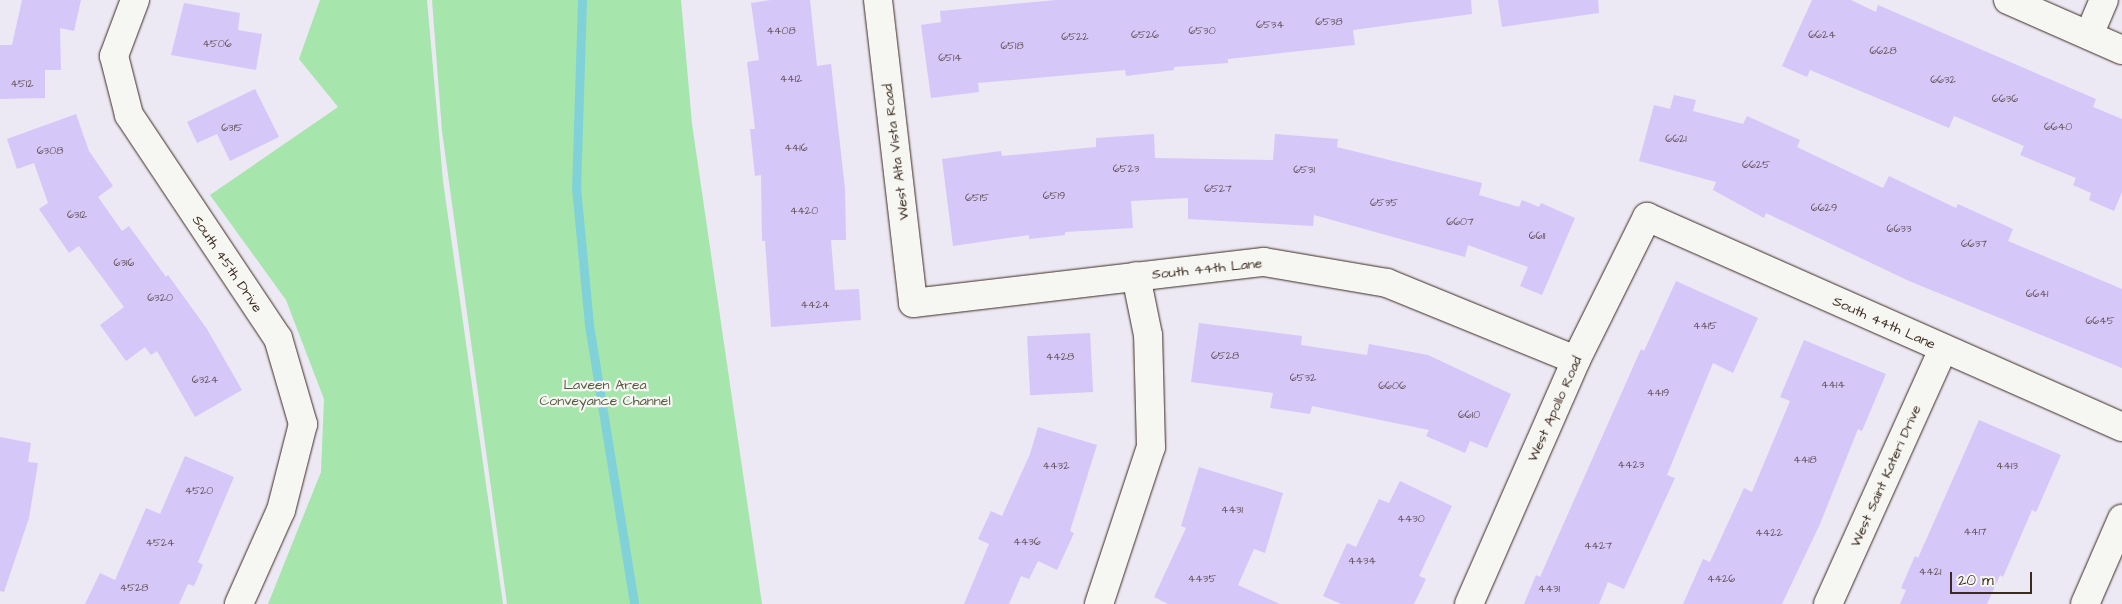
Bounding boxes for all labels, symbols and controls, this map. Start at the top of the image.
house number: 6538 [1315,15,1343,29]
house number: 6534 [1256,18,1284,32]
house number: 4408 [766,24,796,38]
house number: 6530 [1188,24,1216,38]
house number: 6526 [1131,28,1159,42]
house number: 6624 [1808,28,1836,42]
house number: 6522 [1061,30,1089,44]
house number: 4506 [202,37,232,51]
house number: 6518 [1000,39,1024,53]
house number: 6628 [1869,44,1897,58]
house number: 6514 [938,51,962,65]
house number: 4412 [780,72,802,86]
house number: 6632 [1930,73,1956,87]
house number: 4512 [11,77,33,91]
street label: West Alta Vista Road [879,83,913,221]
house number: 6636 [1992,92,2018,106]
house number: 6640 [2044,120,2072,134]
house number: 6315 [221,121,243,135]
house number: 6621 [1665,132,1687,146]
house number: 4416 [784,141,808,155]
house number: 6308 [37,144,63,158]
house number: 6625 [1742,158,1770,172]
house number: 6523 [1113,162,1139,176]
house number: 6531 [1293,163,1315,177]
house number: 6527 [1204,182,1232,196]
house number: 6519 [1043,189,1065,203]
house number: 6515 [965,191,989,205]
house number: 6535 [1370,196,1398,210]
house number: 6629 [1811,201,1837,215]
house number: 4420 [790,204,818,218]
house number: 6312 [67,208,87,222]
street label: South 45th Drive [188,212,266,316]
house number: 6607 [1446,215,1474,229]
house number: 6633 [1887,222,1911,236]
house number: 6611 [1529,229,1545,243]
house number: 6637 [1961,237,1987,251]
street label: South 44th Lane [1151,255,1263,283]
house number: 6316 [114,256,134,270]
house number: 6641 [2026,287,2048,301]
house number: 6320 [147,291,173,305]
street label: South 44th Lane [1830,293,1938,353]
house number: 4424 [801,298,829,312]
house number: 6645 [2085,314,2115,328]
house number: 4415 [1693,319,1717,333]
house number: 6528 [1211,349,1239,363]
house number: 4428 [1046,350,1074,364]
street label: West Apollo Road [1524,354,1586,464]
house number: 6532 [1290,371,1316,385]
house number: 6324 [192,373,218,387]
park label: Laveen Area Conveyance Channel [539,377,671,410]
house number: 4414 [1821,378,1845,392]
house number: 6606 [1378,379,1406,393]
house number: 4419 [1647,386,1669,400]
street label: West Saint Kateri Drive [1847,402,1925,550]
house number: 6610 [1458,408,1480,422]
house number: 4418 [1793,453,1817,467]
house number: 4423 [1618,458,1644,472]
house number: 4432 [1043,459,1069,473]
house number: 4413 [1996,459,2018,473]
house number: 4520 [185,484,213,498]
house number: 4431 [1221,503,1243,517]
house number: 4430 [1397,512,1425,526]
house number: 4417 [1963,525,1987,539]
house number: 4422 [1755,526,1783,540]
house number: 4436 [1013,535,1041,549]
house number: 4524 [145,536,175,550]
house number: 4427 [1584,539,1612,553]
house number: 4434 [1348,554,1376,568]
scale bar [1952,562,2034,594]
house number: 4421 [1919,565,1941,579]
text: 20 m [1958,570,1994,591]
house number: 4435 [1188,572,1216,586]
house number: 4426 [1707,572,1735,586]
house number: 4528 [120,581,148,595]
house number: 4431 [1538,582,1560,596]

